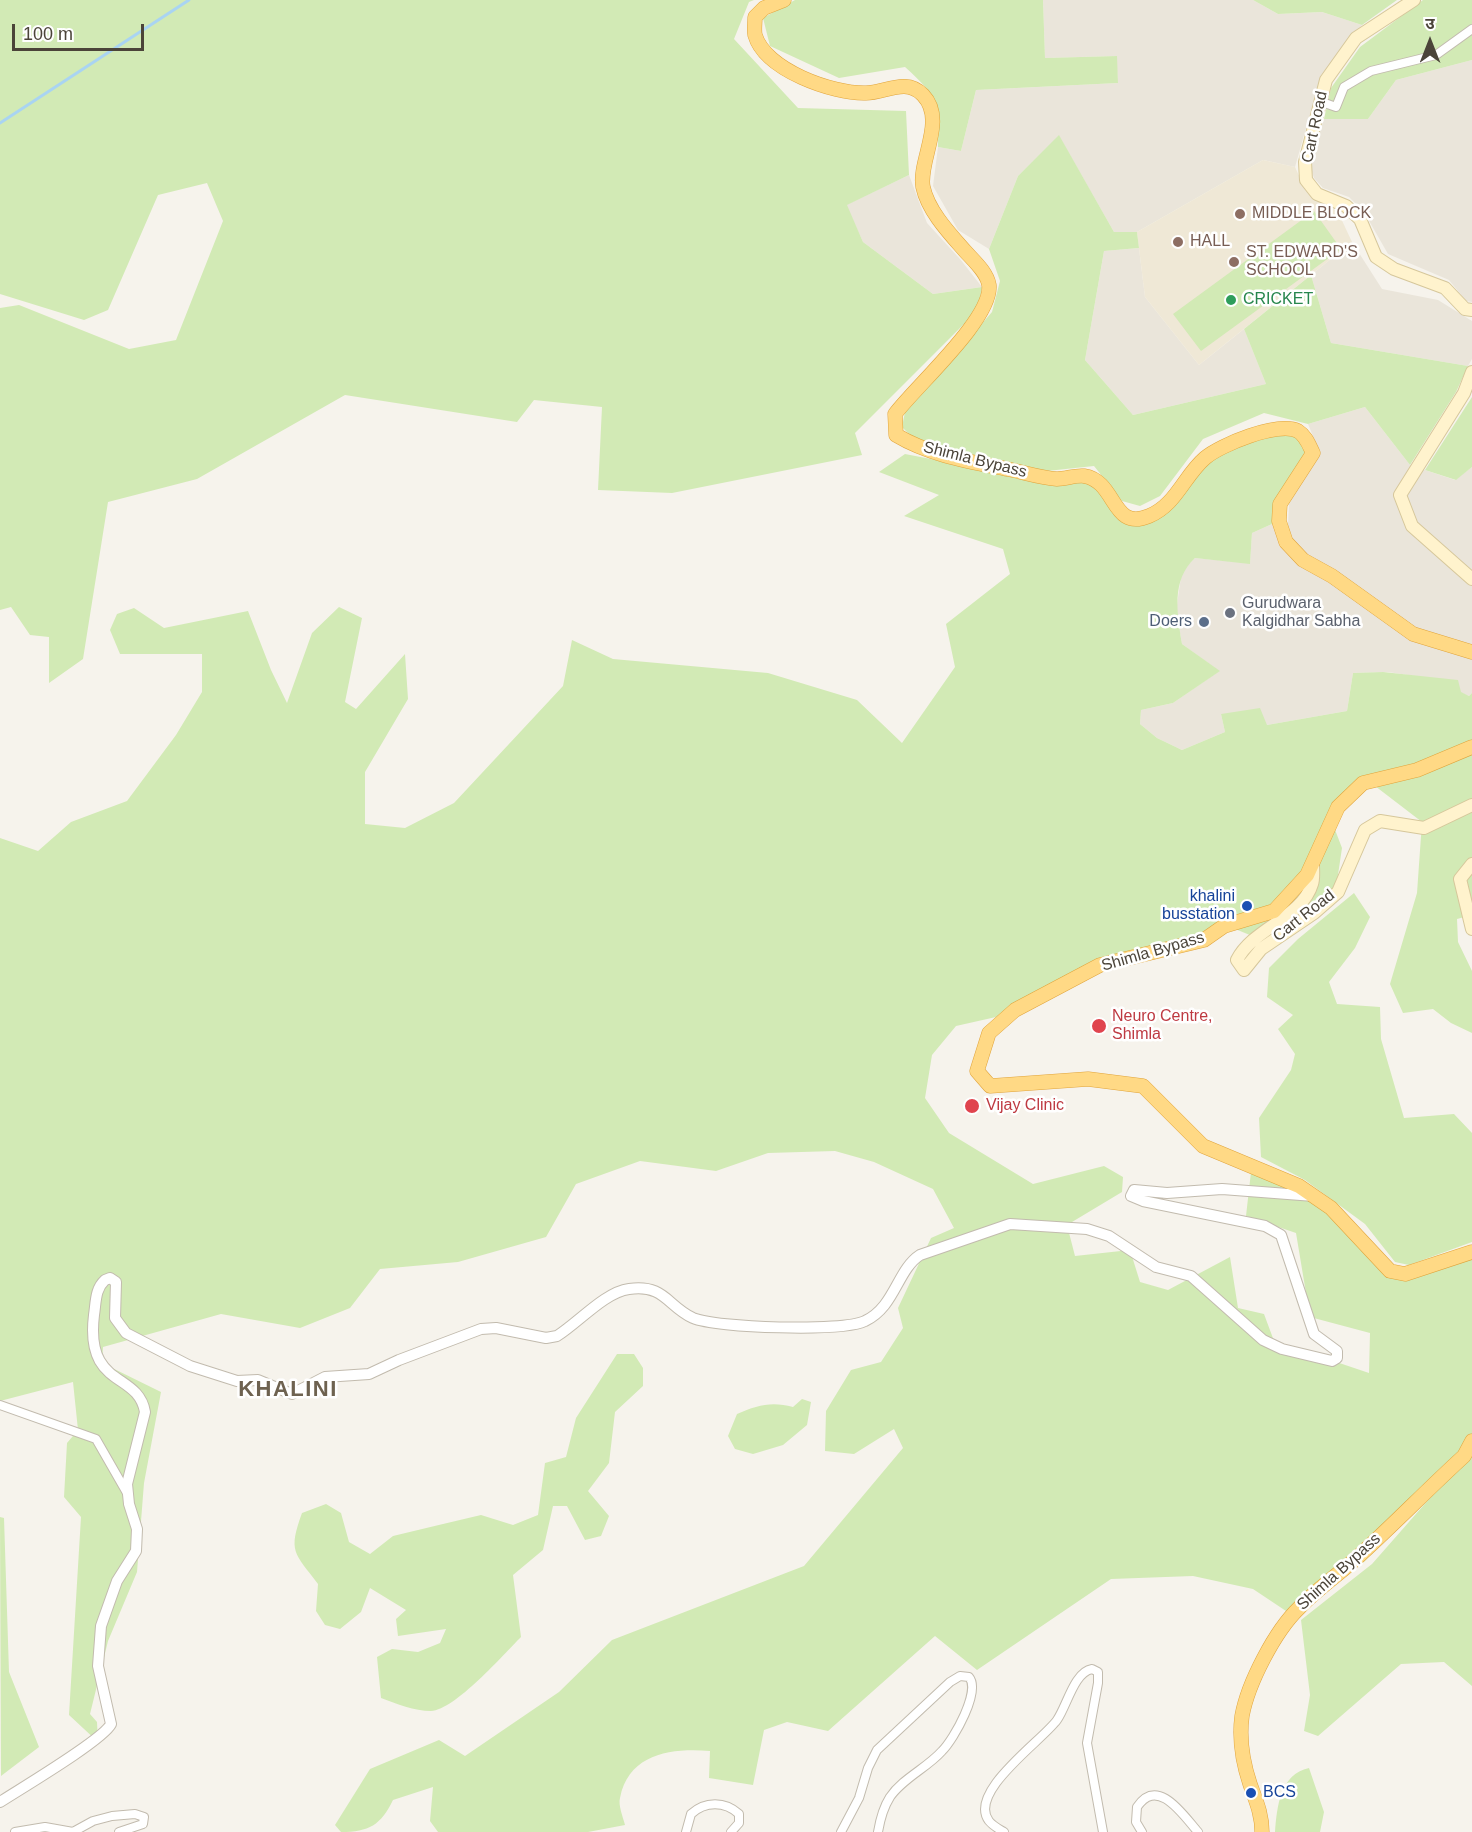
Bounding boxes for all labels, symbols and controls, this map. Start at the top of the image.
scale bar [15,12,147,50]
north arrow [1400,12,1460,72]
text: उ [1425,15,1435,32]
text: 100 m [23,24,73,44]
street label: Cart Road [1298,89,1332,165]
place label: MIDDLE BLOCK [1252,204,1371,224]
marker: MIDDLE BLOCK [1233,207,1247,221]
place label: HALL [1190,232,1230,252]
marker: HALL [1171,235,1185,249]
place label: ST. EDWARD'S SCHOOL [1246,243,1358,281]
marker: ST. EDWARD'S SCHOOL [1227,255,1241,269]
place label: CRICKET [1243,290,1313,310]
marker: CRICKET [1224,293,1238,307]
street label: Shimla Bypass [921,438,1029,482]
place label: Gurudwara Kalgidhar Sabha [1242,594,1360,632]
marker: Gurudwara Kalgidhar Sabha [1223,606,1237,620]
place label: Doers [1149,612,1192,632]
marker: Doers [1197,615,1211,629]
street label: Cart Road [1269,886,1339,946]
place label: khalini busstation [1162,887,1235,925]
marker: khalini busstation [1240,899,1254,913]
street label: Shimla Bypass [1099,928,1207,976]
place label: Neuro Centre, Shimla [1112,1007,1212,1045]
marker: Neuro Centre, Shimla [1090,1017,1108,1035]
place label: Vijay Clinic [986,1096,1064,1116]
marker: Vijay Clinic [963,1097,981,1115]
district label: KHALINI [238,1377,338,1403]
street label: Shimla Bypass [1293,1529,1385,1615]
place label: BCS [1263,1783,1296,1803]
marker: BCS [1244,1786,1258,1800]

